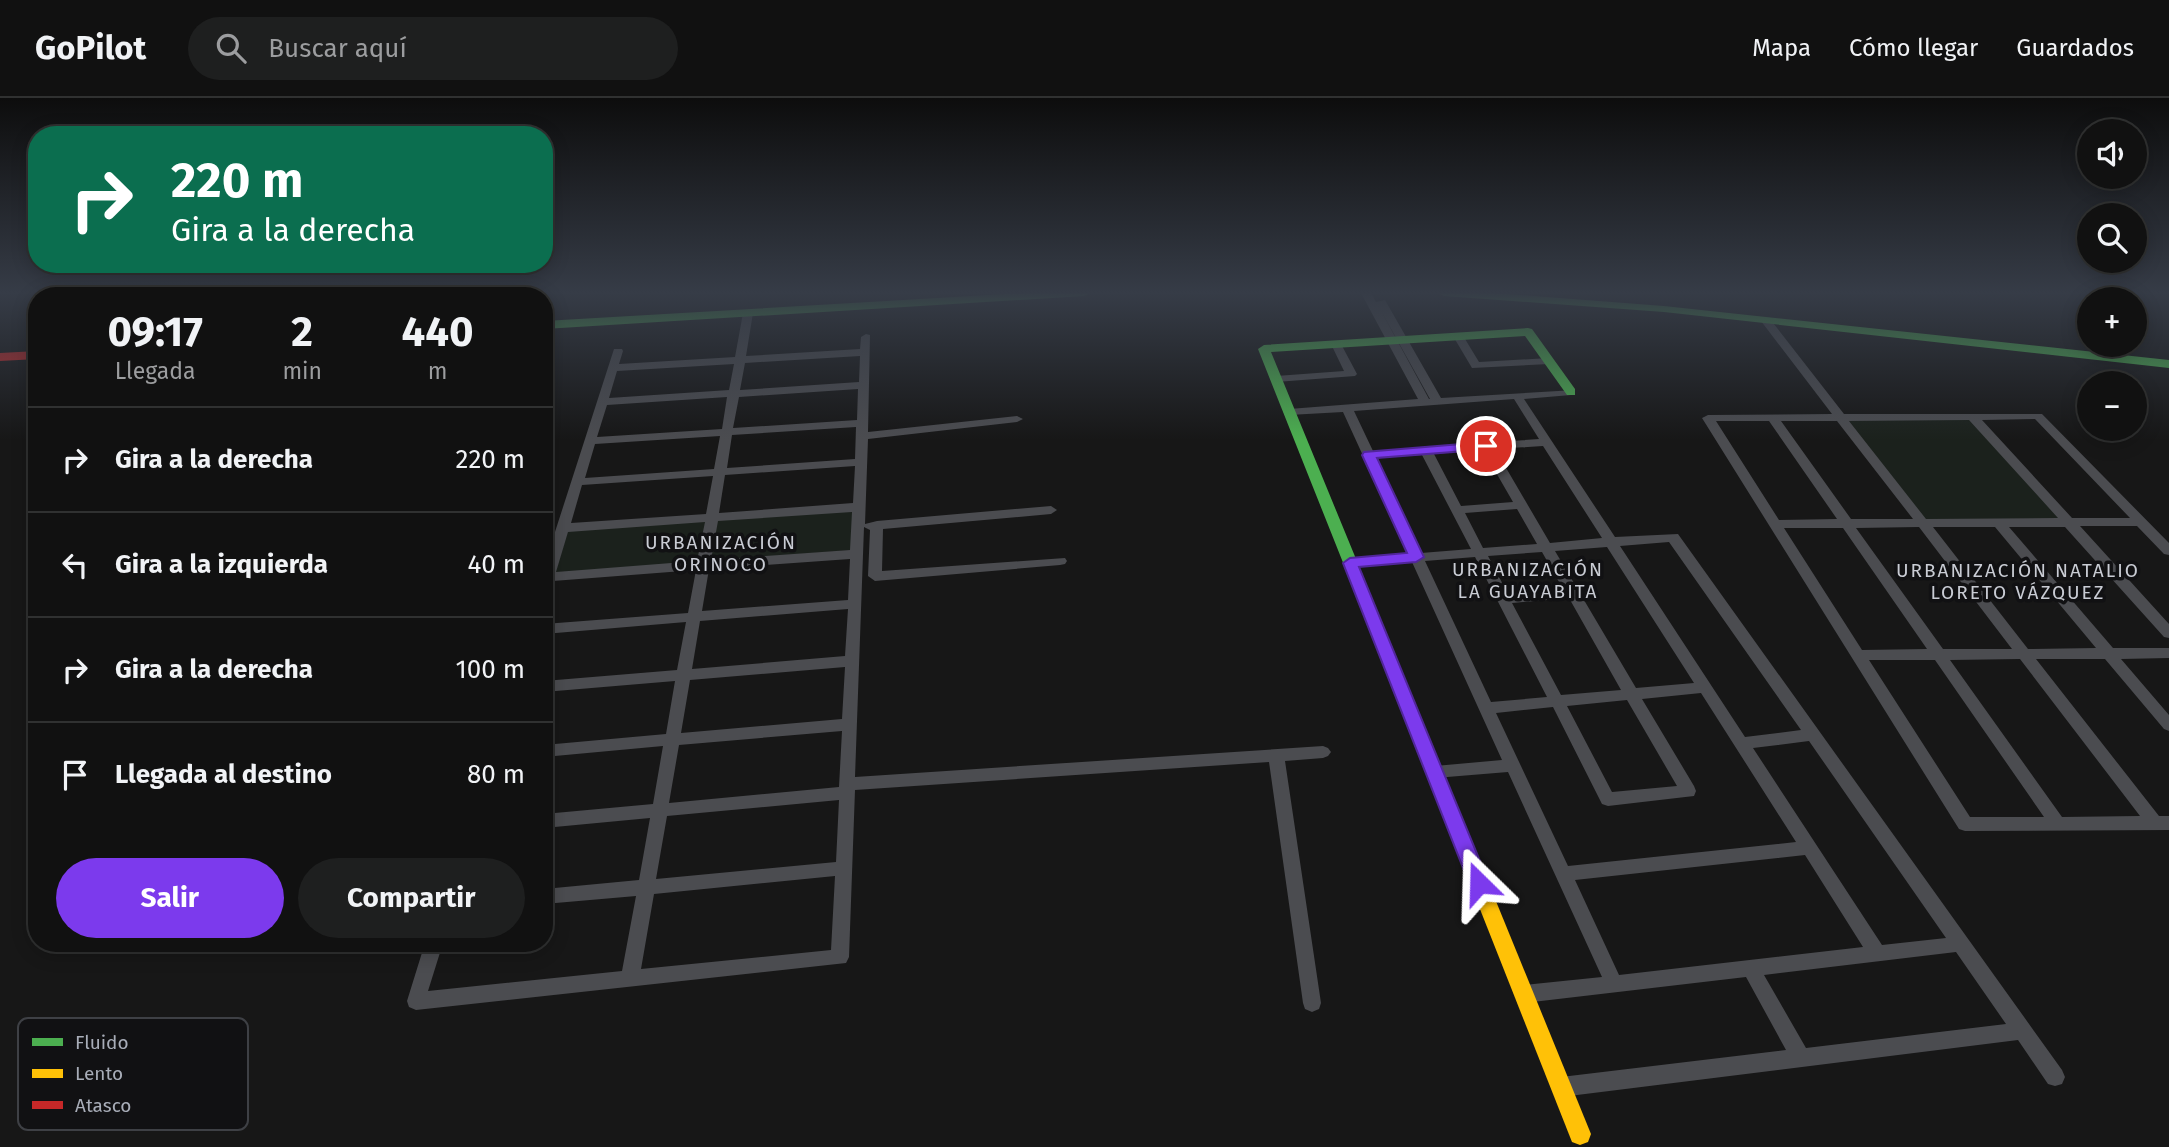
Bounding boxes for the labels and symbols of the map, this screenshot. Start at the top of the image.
pin [1456,416,1516,476]
district label: URBANIZACIÓN ORINOCO [645,531,797,576]
district label: URBANIZACIÓN LA GUAYABITA [1452,558,1604,603]
district label: URBANIZACIÓN NATALIO LORETO VÁZQUEZ [1896,559,2140,604]
position arrow [1442,846,1516,920]
legend [18,1018,248,1130]
text: Fluido [75,1031,129,1054]
text: Lento [75,1062,123,1085]
text: Atasco [75,1094,131,1117]

